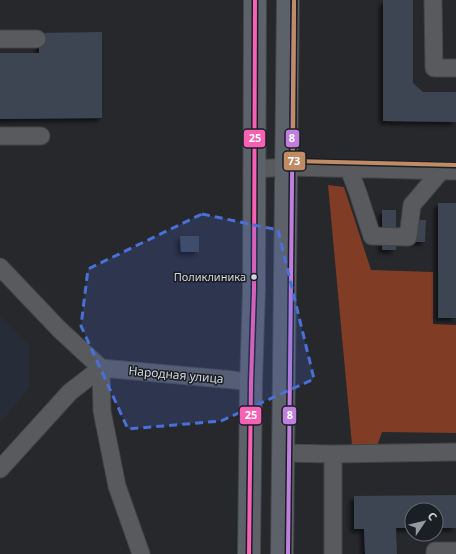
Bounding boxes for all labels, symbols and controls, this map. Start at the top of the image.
line badge: 25 [243,129,266,148]
line badge: 8 [285,129,300,148]
text: 25 [249,130,261,145]
text: 8 [289,130,295,145]
line badge: 73 [283,151,306,171]
text: 73 [288,153,300,168]
place label: Поликлиника [174,269,246,284]
marker: Поликлиника [249,272,259,282]
street label: Народная улица [128,362,224,387]
line badge: 25 [239,406,262,425]
line badge: 8 [282,406,297,425]
text: 25 [245,407,257,422]
text: 8 [287,407,293,422]
north arrow [404,502,444,542]
text: С [424,509,441,523]

